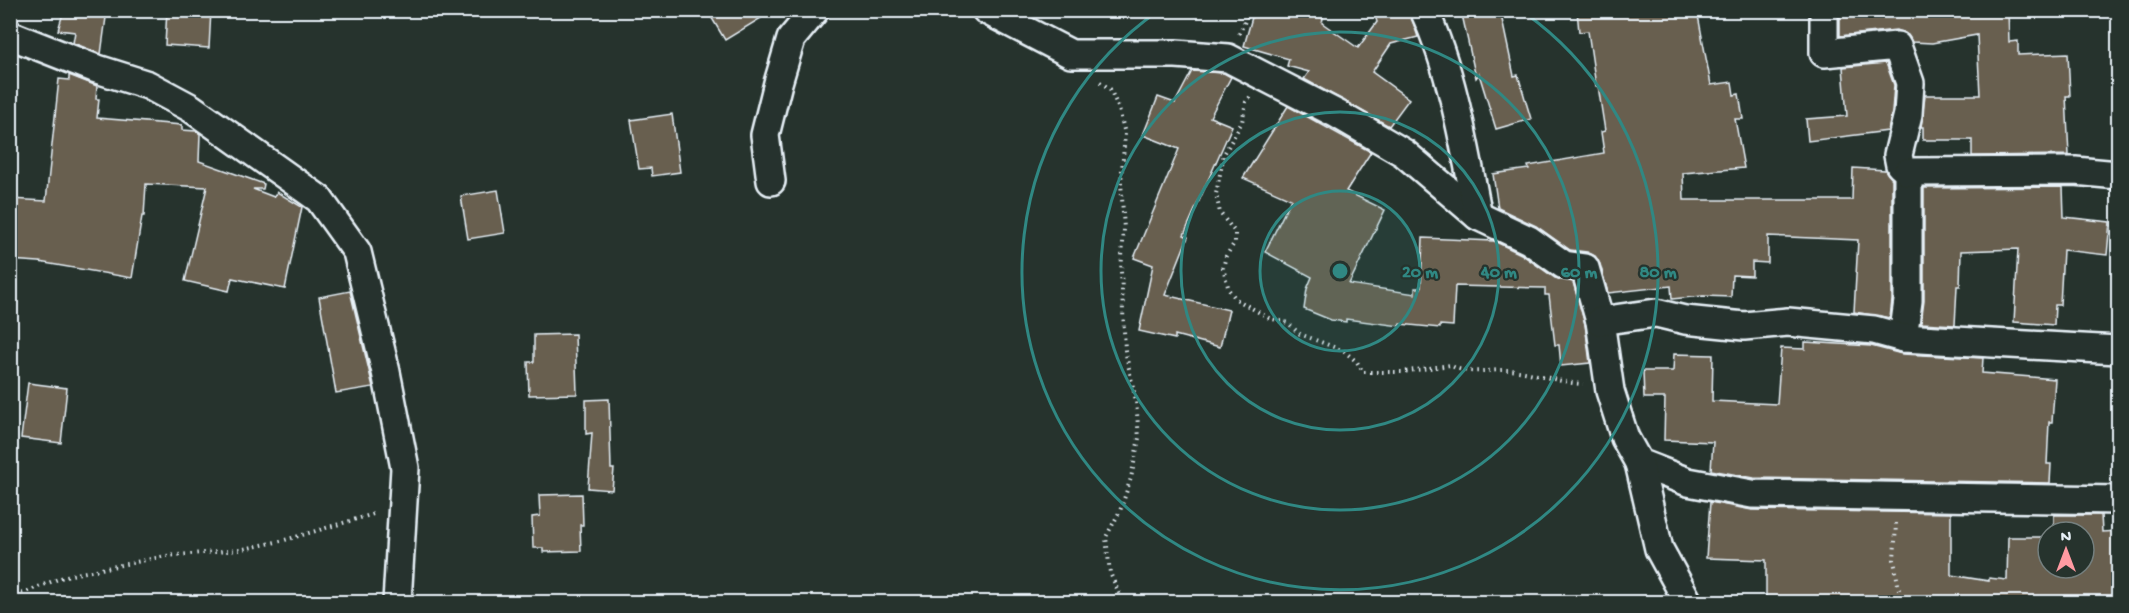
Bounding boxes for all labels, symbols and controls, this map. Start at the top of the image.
centre of rings [1330,261,1350,281]
text: 20 m [1402,263,1438,284]
text: 40 m [1480,263,1517,284]
text: 60 m [1561,263,1597,284]
text: 80 m [1639,263,1677,284]
north arrow [2036,520,2096,580]
text: N [2061,529,2072,548]

